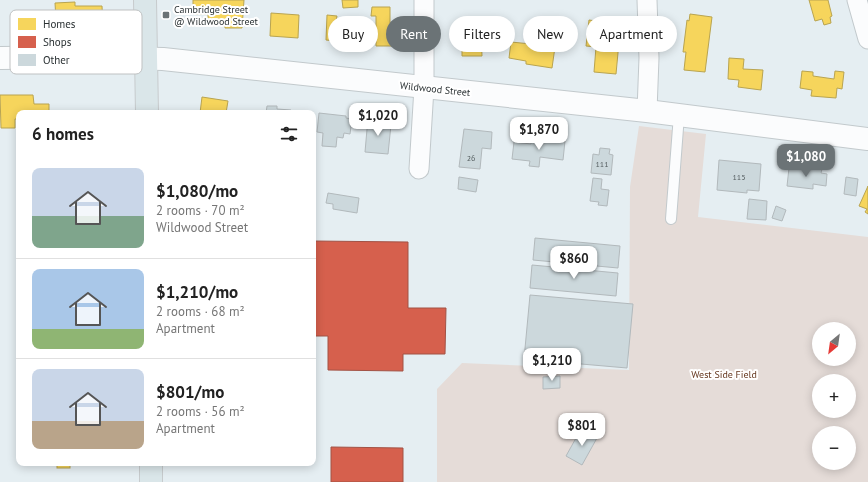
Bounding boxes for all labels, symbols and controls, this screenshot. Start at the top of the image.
place label: Cambridge Street @ Wildwood Street [174,3,259,28]
legend [10,10,142,74]
marker: Cambridge Street @ Wildwood Street [161,10,171,20]
chip: Buy [328,16,378,52]
chip: Rent [386,16,441,52]
chip: Filters [449,16,515,52]
chip: New [523,16,578,52]
chip: Apartment [586,16,677,52]
text: Homes [43,17,76,31]
text: Shops [43,35,72,49]
text: Other [43,53,70,67]
street label: Wildwood Street [399,79,471,99]
pin: $1,020 [345,103,411,137]
text: $1,020 [358,107,398,124]
pin: $1,870 [506,117,572,151]
text: $1,870 [519,121,559,138]
text: 6 homes [32,123,94,145]
icon: filters [278,123,300,145]
pin: $1,080 [773,144,839,178]
text: $1,080 [786,148,826,165]
house number: 26 [467,153,475,163]
house number: 111 [595,159,609,169]
house number: 115 [732,172,746,182]
text: $1,080/mo [156,180,238,202]
icon: home [64,184,112,232]
text: 2 rooms · 70 m² [156,202,245,219]
text: Wildwood Street [156,219,248,236]
pin: $860 [550,246,598,280]
text: $860 [559,250,589,267]
text: $1,210/mo [156,281,238,303]
icon: home [64,285,112,333]
text: 2 rooms · 68 m² [156,303,245,320]
text: Apartment [156,320,215,337]
north arrow [812,322,856,366]
map controls [812,322,856,470]
pin: $1,210 [519,348,585,382]
text: $1,210 [532,352,572,369]
park label: West Side Field [691,368,757,381]
button: + [812,374,856,418]
text: $801/mo [156,381,224,403]
icon: home [64,385,112,433]
text: 2 rooms · 56 m² [156,403,245,420]
pin: $801 [558,413,606,447]
text: $801 [567,417,597,434]
text: Apartment [156,420,215,437]
button: − [812,426,856,470]

